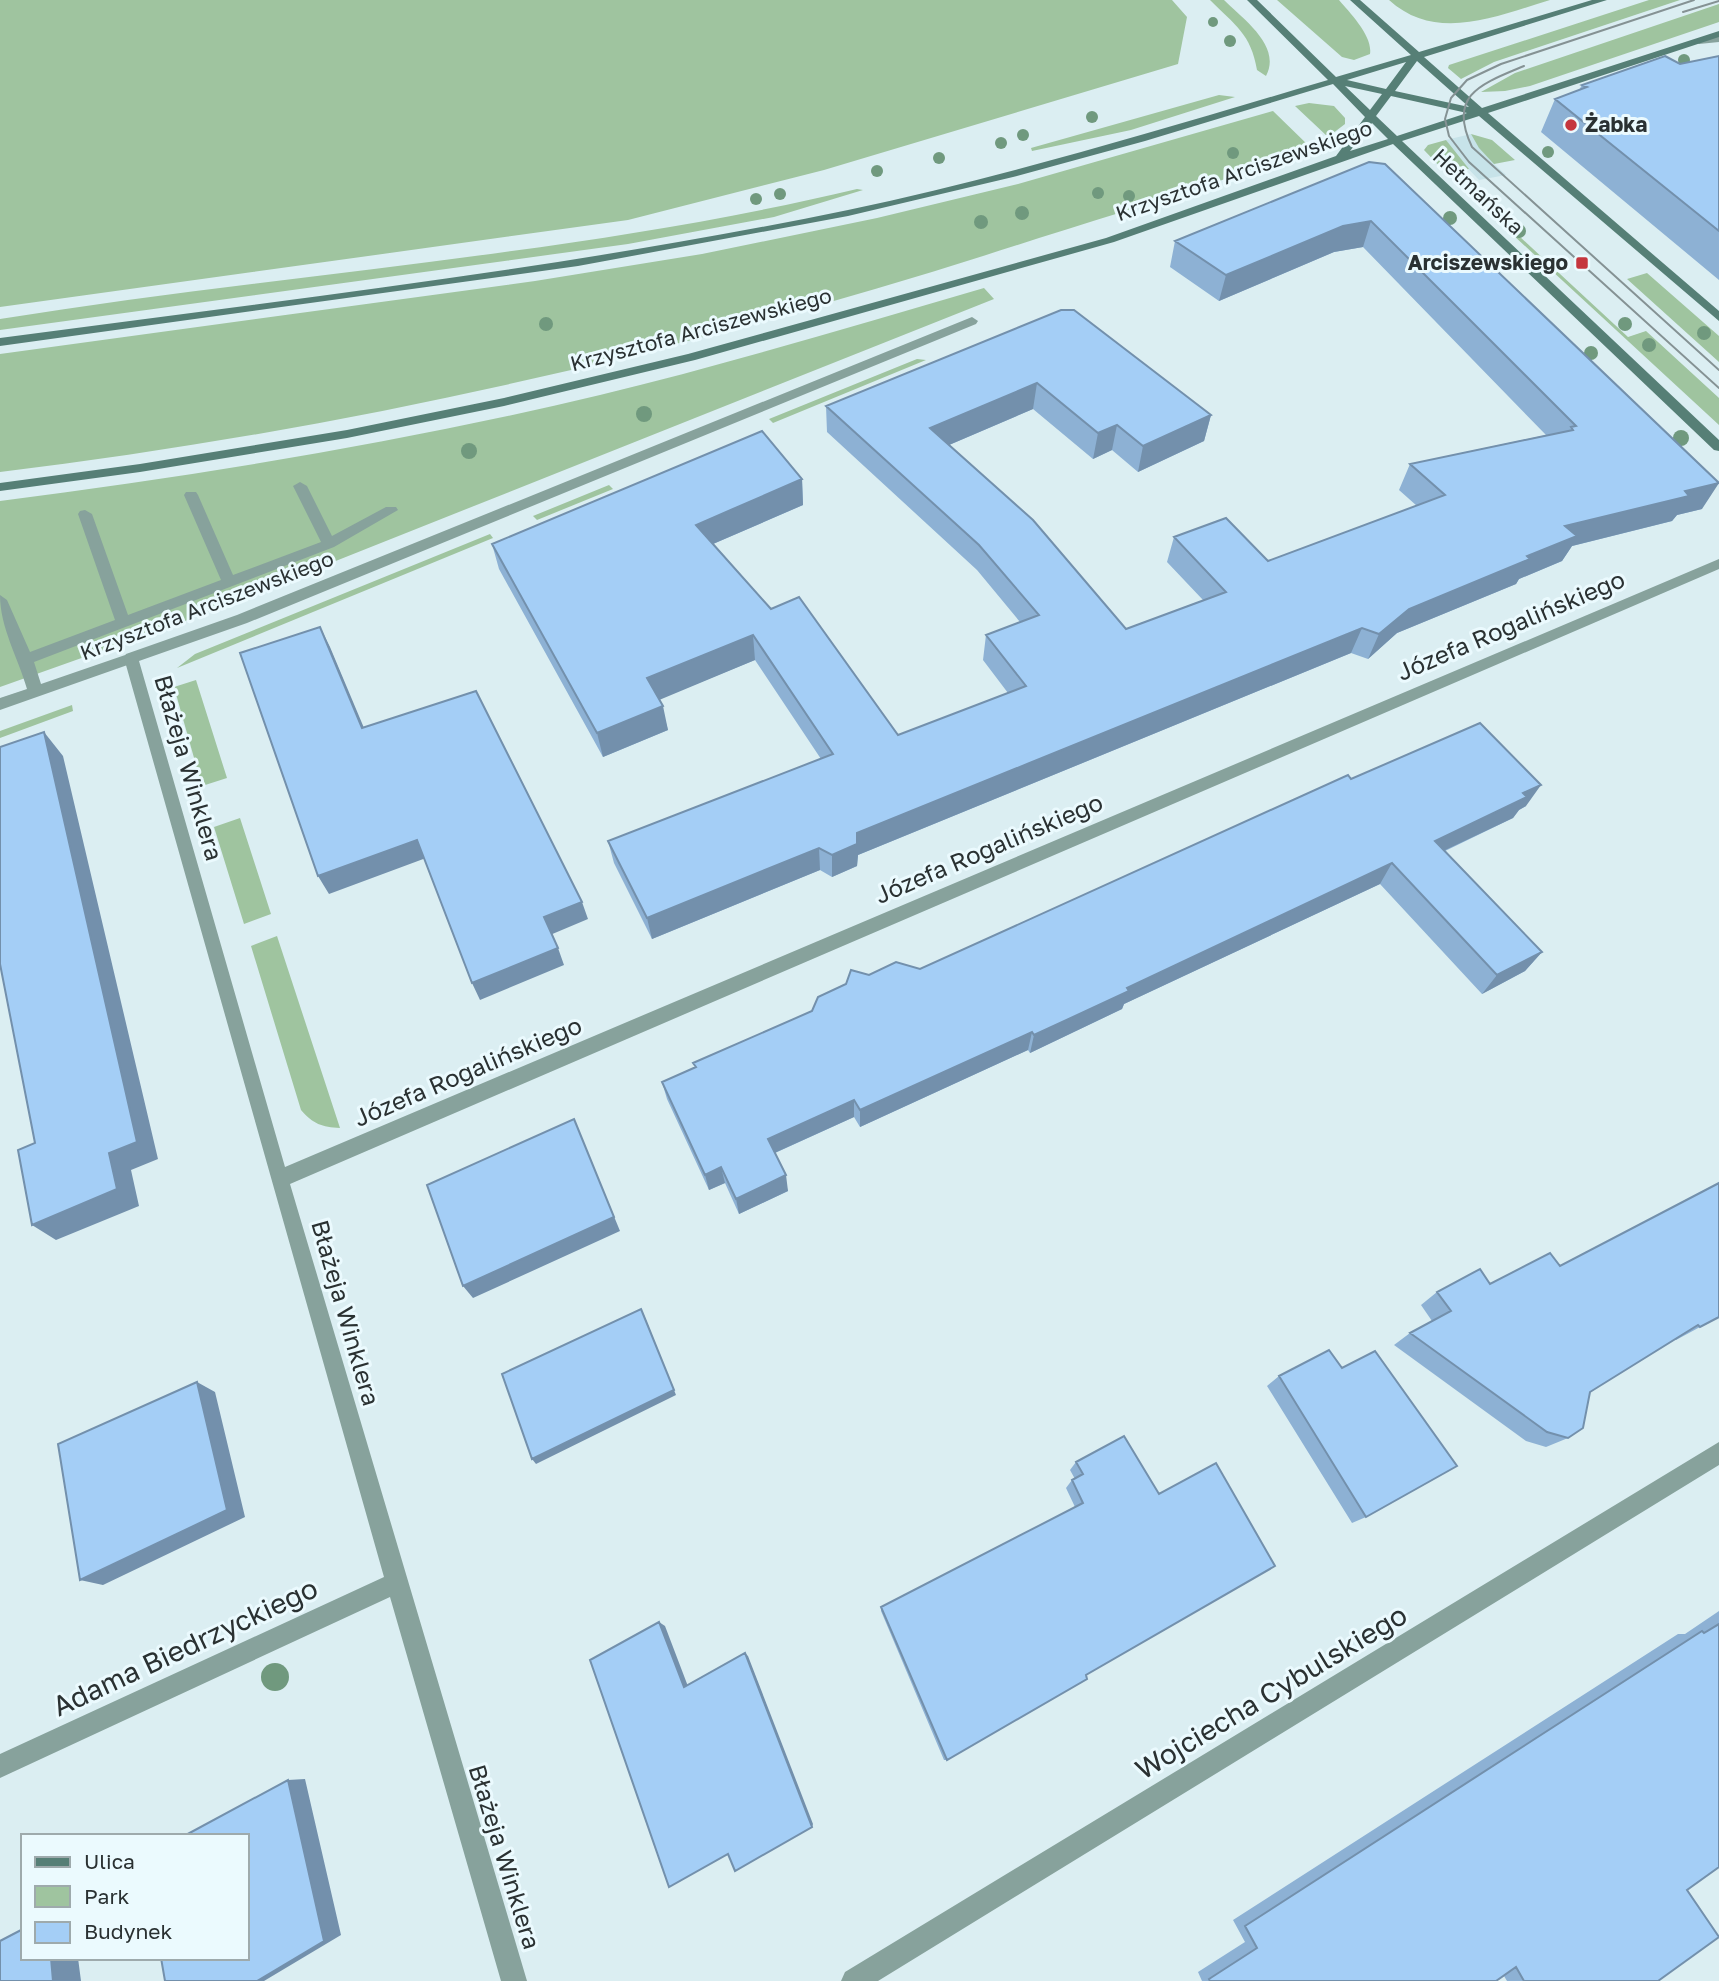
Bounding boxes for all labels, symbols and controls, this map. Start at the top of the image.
place label: Żabka [1585,111,1647,137]
street label: Krzysztofa Arciszewskiego [1112,114,1375,226]
marker: Żabka [1563,117,1579,133]
street label: Hetmańska [1428,143,1529,240]
place label: Arciszewskiego [1408,249,1568,275]
marker: Arciszewskiego [1574,255,1590,271]
street label: Krzysztofa Arciszewskiego [567,282,834,376]
street label: Krzysztofa Arciszewskiego [76,545,337,665]
street label: Józefa Rogalińskiego [1392,563,1629,686]
street label: Błażeja Winklera [149,671,230,864]
street label: Józefa Rogalińskiego [870,786,1107,909]
street label: Józefa Rogalińskiego [349,1009,586,1132]
street label: Błażeja Winklera [306,1216,387,1409]
street label: Adama Biedrzyckiego [47,1571,323,1722]
street label: Wojciecha Cybulskiego [1129,1597,1412,1786]
street label: Błażeja Winklera [464,1761,547,1953]
legend [21,1834,248,1960]
text: Ulica [84,1848,135,1874]
text: Park [84,1883,130,1909]
text: Budynek [84,1918,173,1944]

